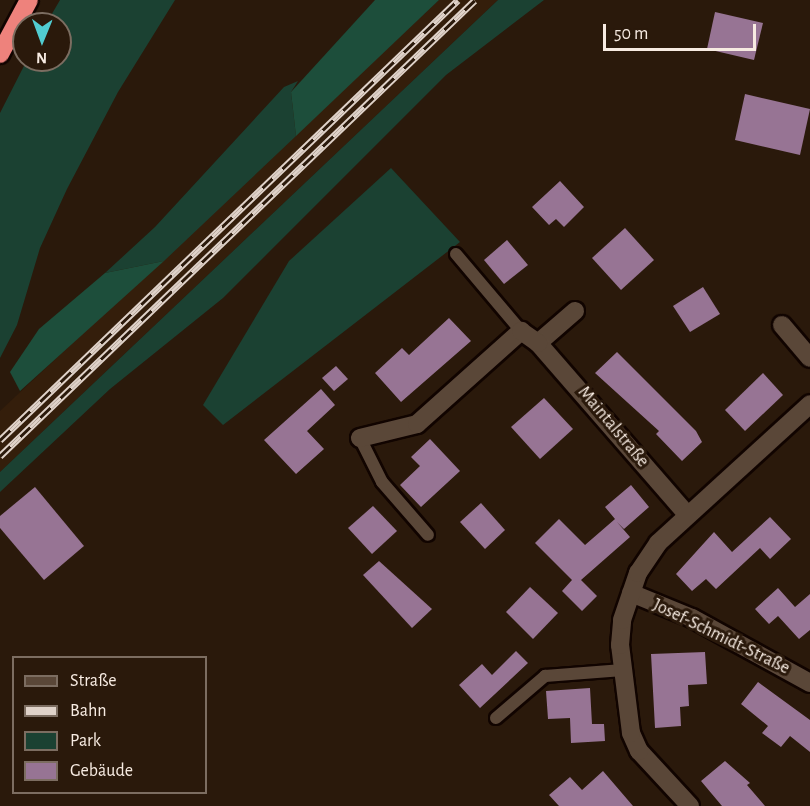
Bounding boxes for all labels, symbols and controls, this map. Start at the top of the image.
north arrow [12,12,72,72]
scale bar [606,12,759,50]
text: 50 m [614,25,648,43]
text: N [36,50,47,66]
street label: Maintalstraße [573,382,653,472]
street label: Josef-Schmidt-Straße [649,594,793,680]
legend [12,656,207,794]
text: Straße [70,672,116,690]
text: Bahn [70,702,106,720]
text: Park [70,732,101,750]
text: Gebäude [70,762,133,780]

